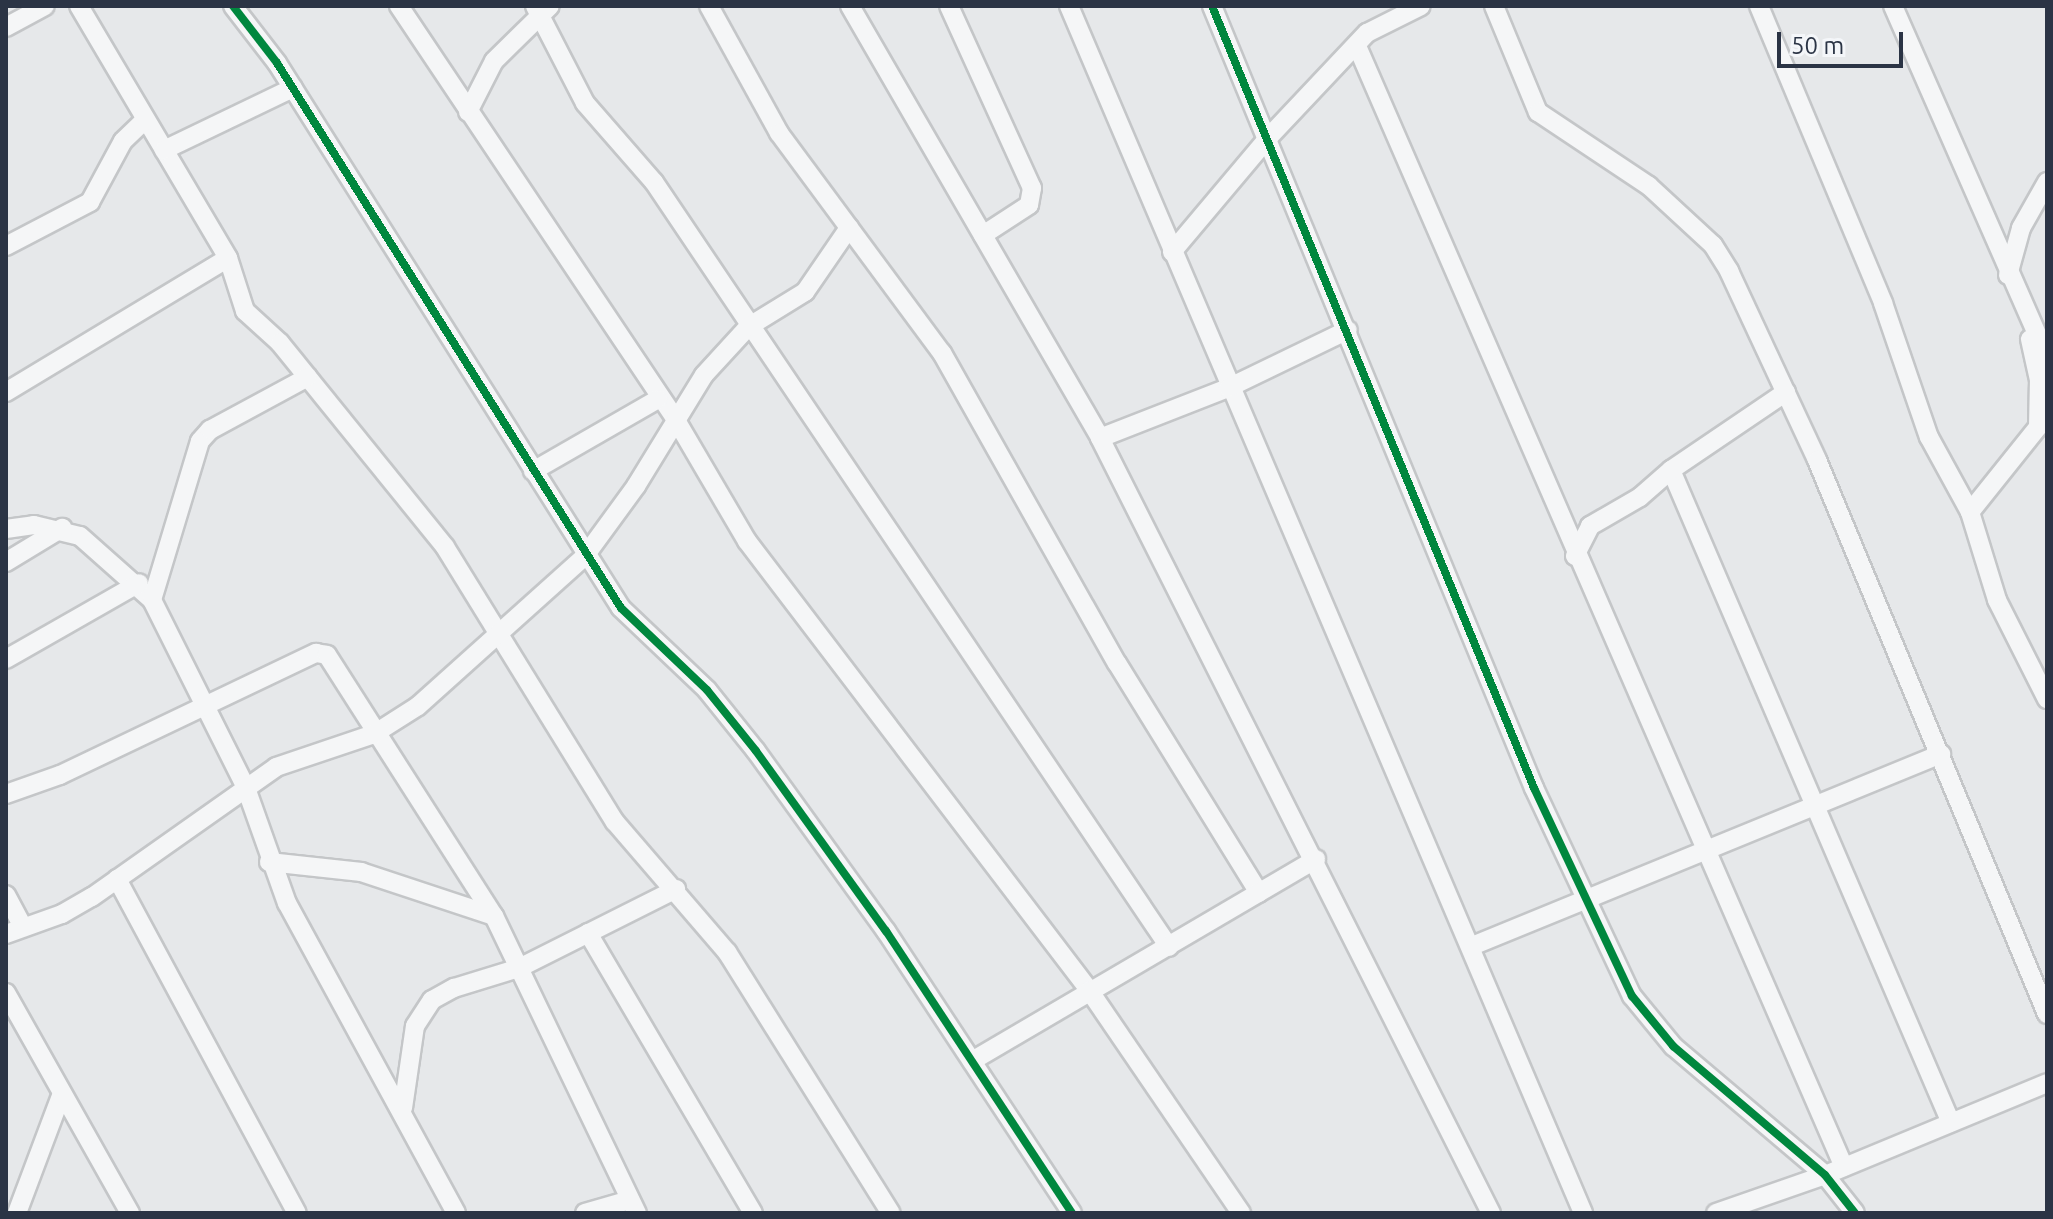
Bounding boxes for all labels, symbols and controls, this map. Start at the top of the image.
scale bar [1781,16,1907,66]
text: 50 m [1791,32,1844,59]

